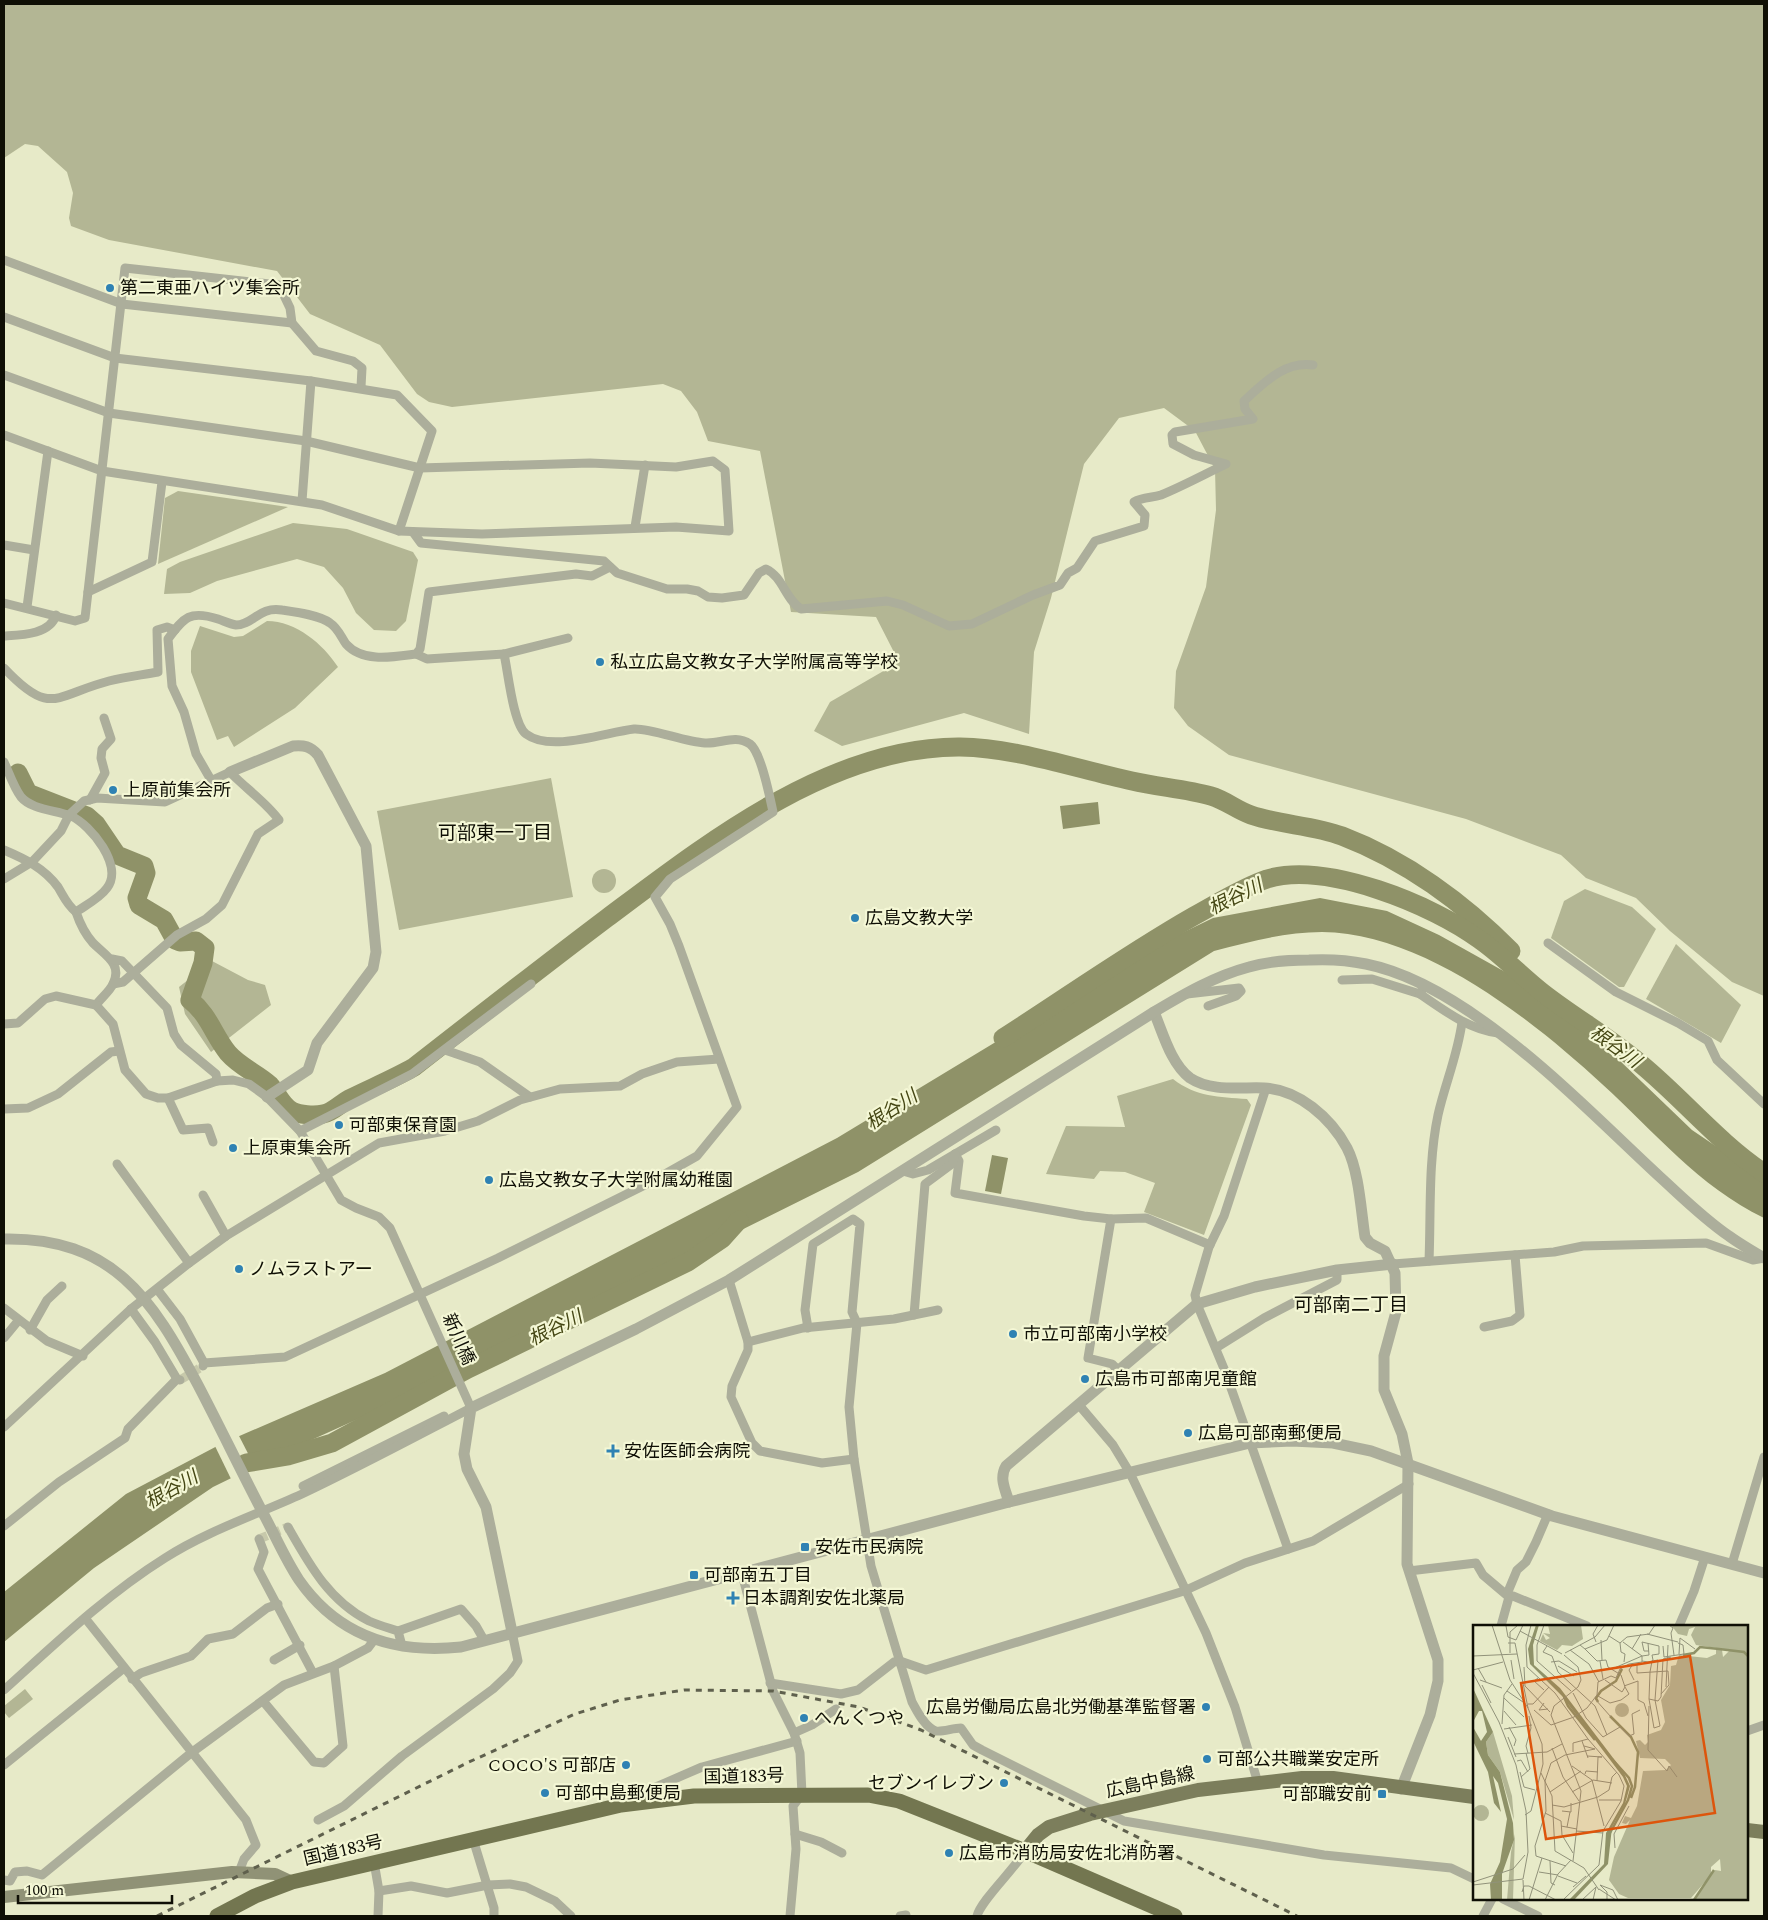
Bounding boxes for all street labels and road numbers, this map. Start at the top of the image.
street label: 新川橋 [435,1309,482,1369]
street label: 広島中島線 [1103,1760,1197,1805]
street label: 国道183号 [703,1762,785,1791]
street label: 国道183号 [301,1828,386,1873]

